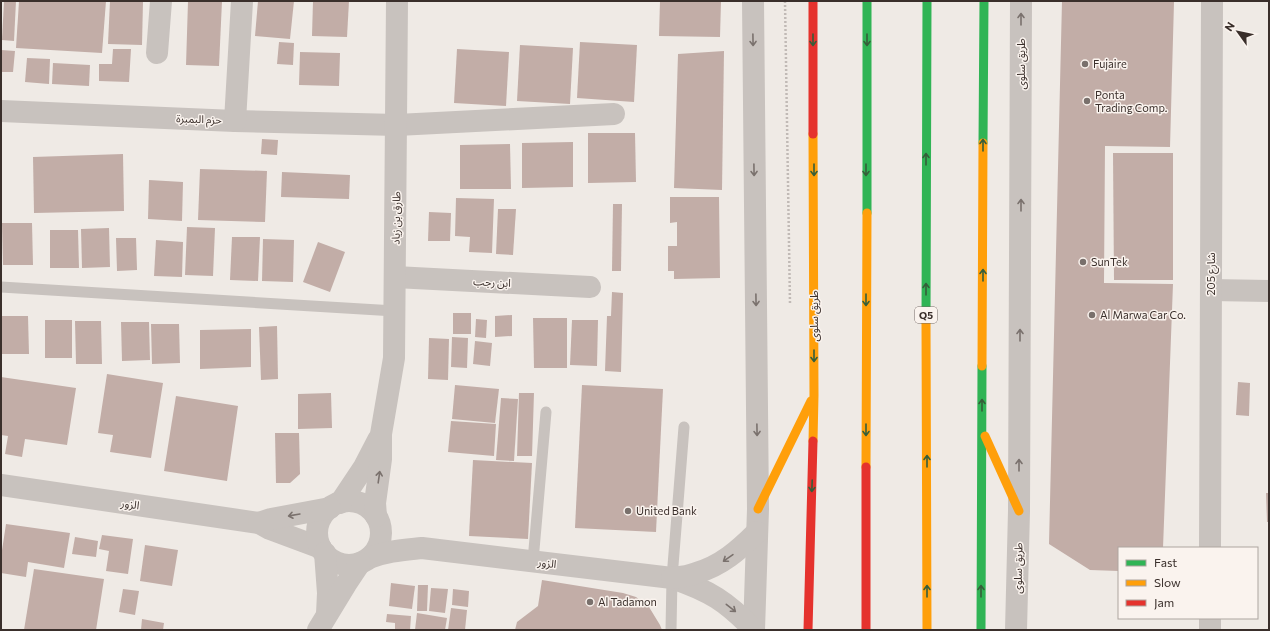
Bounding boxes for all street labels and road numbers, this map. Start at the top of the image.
street label: طريق سلوى [1014,38,1028,90]
street label: حزم البمبرة [176,111,223,128]
street label: طارق بن زياد [389,191,404,245]
street label: شارع 205 [1204,252,1219,296]
street label: ابن رجب [473,274,511,290]
street label: طريق سلوى [807,290,821,342]
road number: Q5 [915,307,937,323]
street label: الزور [119,496,140,512]
street label: طريق سلوى [1011,542,1026,594]
street label: الزور [536,555,557,571]

